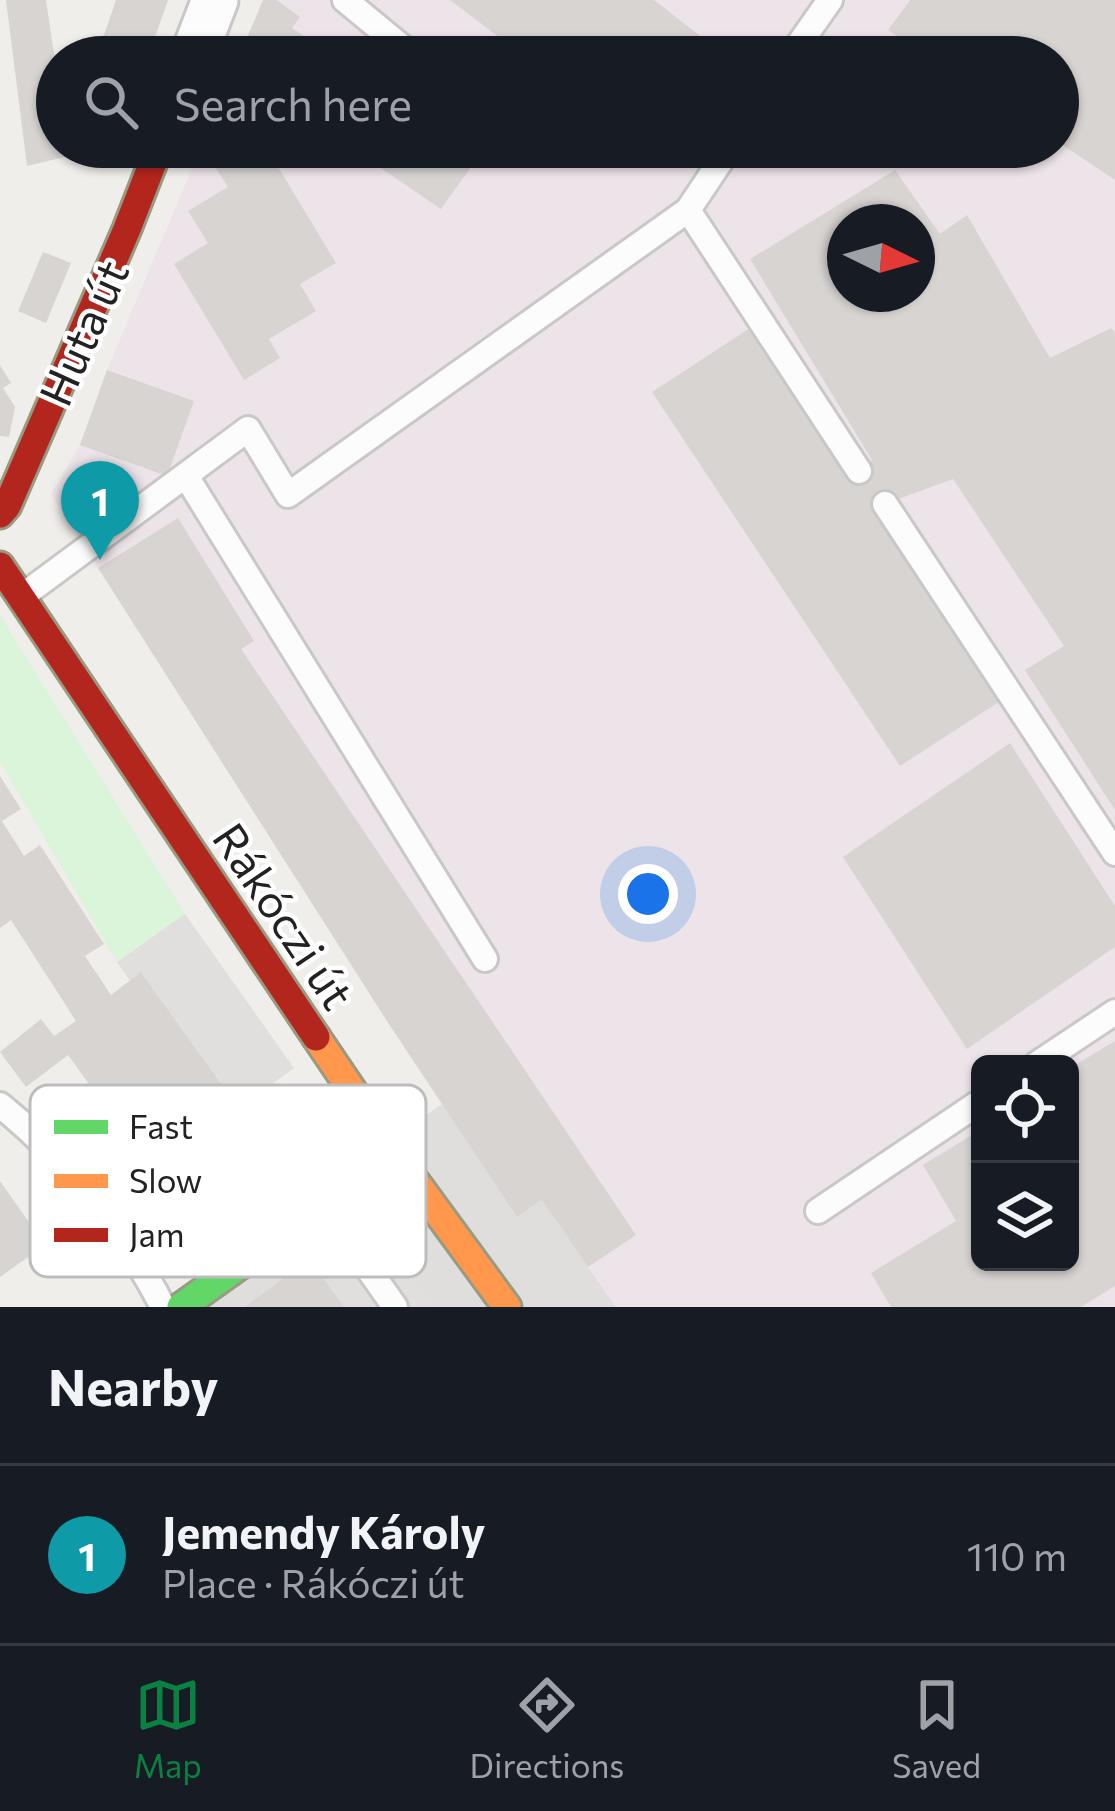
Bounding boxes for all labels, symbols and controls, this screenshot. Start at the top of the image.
search box [36,36,1079,168]
icon: search [78,69,144,135]
text: Search here [174,75,412,130]
north arrow [827,204,935,312]
street label: Huta út [26,251,138,413]
pin: 1 [61,461,139,560]
street label: Rákóczi út [203,812,367,1018]
your location [618,864,678,924]
map controls [971,1055,1079,1271]
button: locate [971,1055,1079,1163]
legend [30,1085,426,1277]
text: Fast [129,1105,193,1146]
text: Slow [129,1159,202,1200]
button: layers [971,1163,1079,1271]
text: Jam [129,1213,185,1254]
text: Nearby [48,1354,218,1417]
text: Jemendy Károly [162,1503,485,1558]
text: 1 [78,1531,96,1579]
text: 110 m [967,1531,1067,1579]
text: Place · Rákóczi út [162,1558,465,1606]
tab: Map [134,1672,202,1785]
tab: Directions [470,1672,624,1785]
tab: Saved [892,1672,981,1785]

